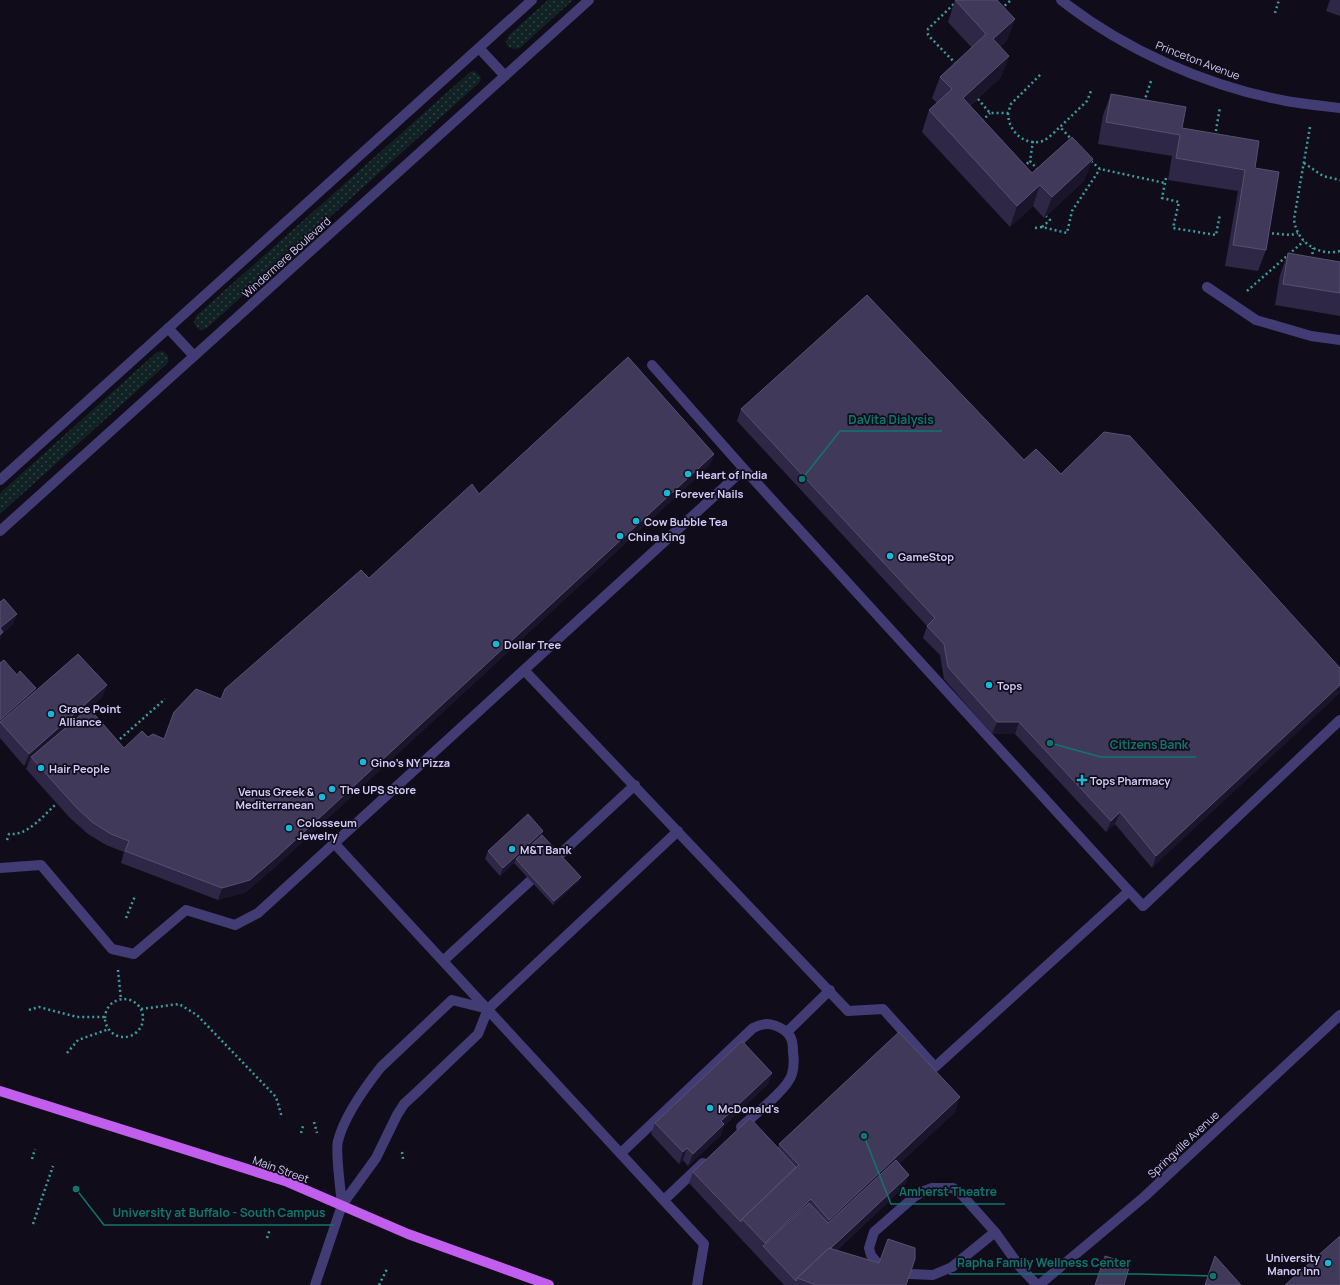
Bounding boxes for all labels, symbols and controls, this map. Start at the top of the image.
street label: Princeton Avenue [1154,37,1243,83]
street label: Windermere Boulevard [238,213,334,301]
callout: DaVita Dialysis [840,407,942,431]
text: DaVita Dialysis [848,411,934,428]
place label: Heart of India [696,467,767,482]
marker: Heart of India [683,469,693,479]
place label: Forever Nails [675,486,744,501]
marker: Forever Nails [662,488,672,498]
place label: Cow Bubble Tea [644,514,728,529]
marker: Cow Bubble Tea [631,516,641,526]
place label: China King [628,529,685,544]
marker: China King [615,531,625,541]
place label: GameStop [898,549,954,564]
marker: GameStop [885,551,895,561]
place label: Dollar Tree [504,637,562,652]
marker: Dollar Tree [491,639,501,649]
place label: Tops [997,678,1022,693]
marker: Tops [984,680,994,690]
place label: Grace Point Alliance [59,701,121,729]
marker: Grace Point Alliance [46,709,56,719]
callout: Citizens Bank [1101,733,1196,757]
text: Citizens Bank [1110,736,1189,753]
place label: Gino's NY Pizza [371,755,450,770]
marker: Gino's NY Pizza [358,757,368,767]
place label: Hair People [49,761,110,776]
marker: Hair People [36,763,46,773]
place label: Tops Pharmacy [1090,773,1171,788]
marker: Tops Pharmacy [1077,775,1087,785]
place label: The UPS Store [340,782,417,797]
place label: Venus Greek & Mediterranean [236,784,315,812]
marker: The UPS Store [327,784,337,794]
marker: Venus Greek & Mediterranean [317,792,327,802]
place label: Colosseum Jewelry [297,815,357,843]
marker: Colosseum Jewelry [284,823,294,833]
place label: M&T Bank [520,842,572,857]
marker: M&T Bank [507,844,517,854]
place label: McDonald's [718,1101,779,1116]
marker: McDonald's [705,1103,715,1113]
street label: Springville Avenue [1144,1107,1222,1181]
street label: Main Street [251,1152,311,1186]
callout: Amherst Theatre [891,1180,1005,1204]
text: Amherst Theatre [899,1183,997,1200]
callout: University at Buffalo - South Campus [104,1201,334,1225]
text: University at Buffalo - South Campus [112,1204,326,1221]
callout: Rapha Family Wellness Center [949,1250,1139,1274]
place label: University Manor Inn [1266,1250,1321,1278]
text: Rapha Family Wellness Center [957,1254,1131,1271]
marker: University Manor Inn [1323,1258,1333,1268]

